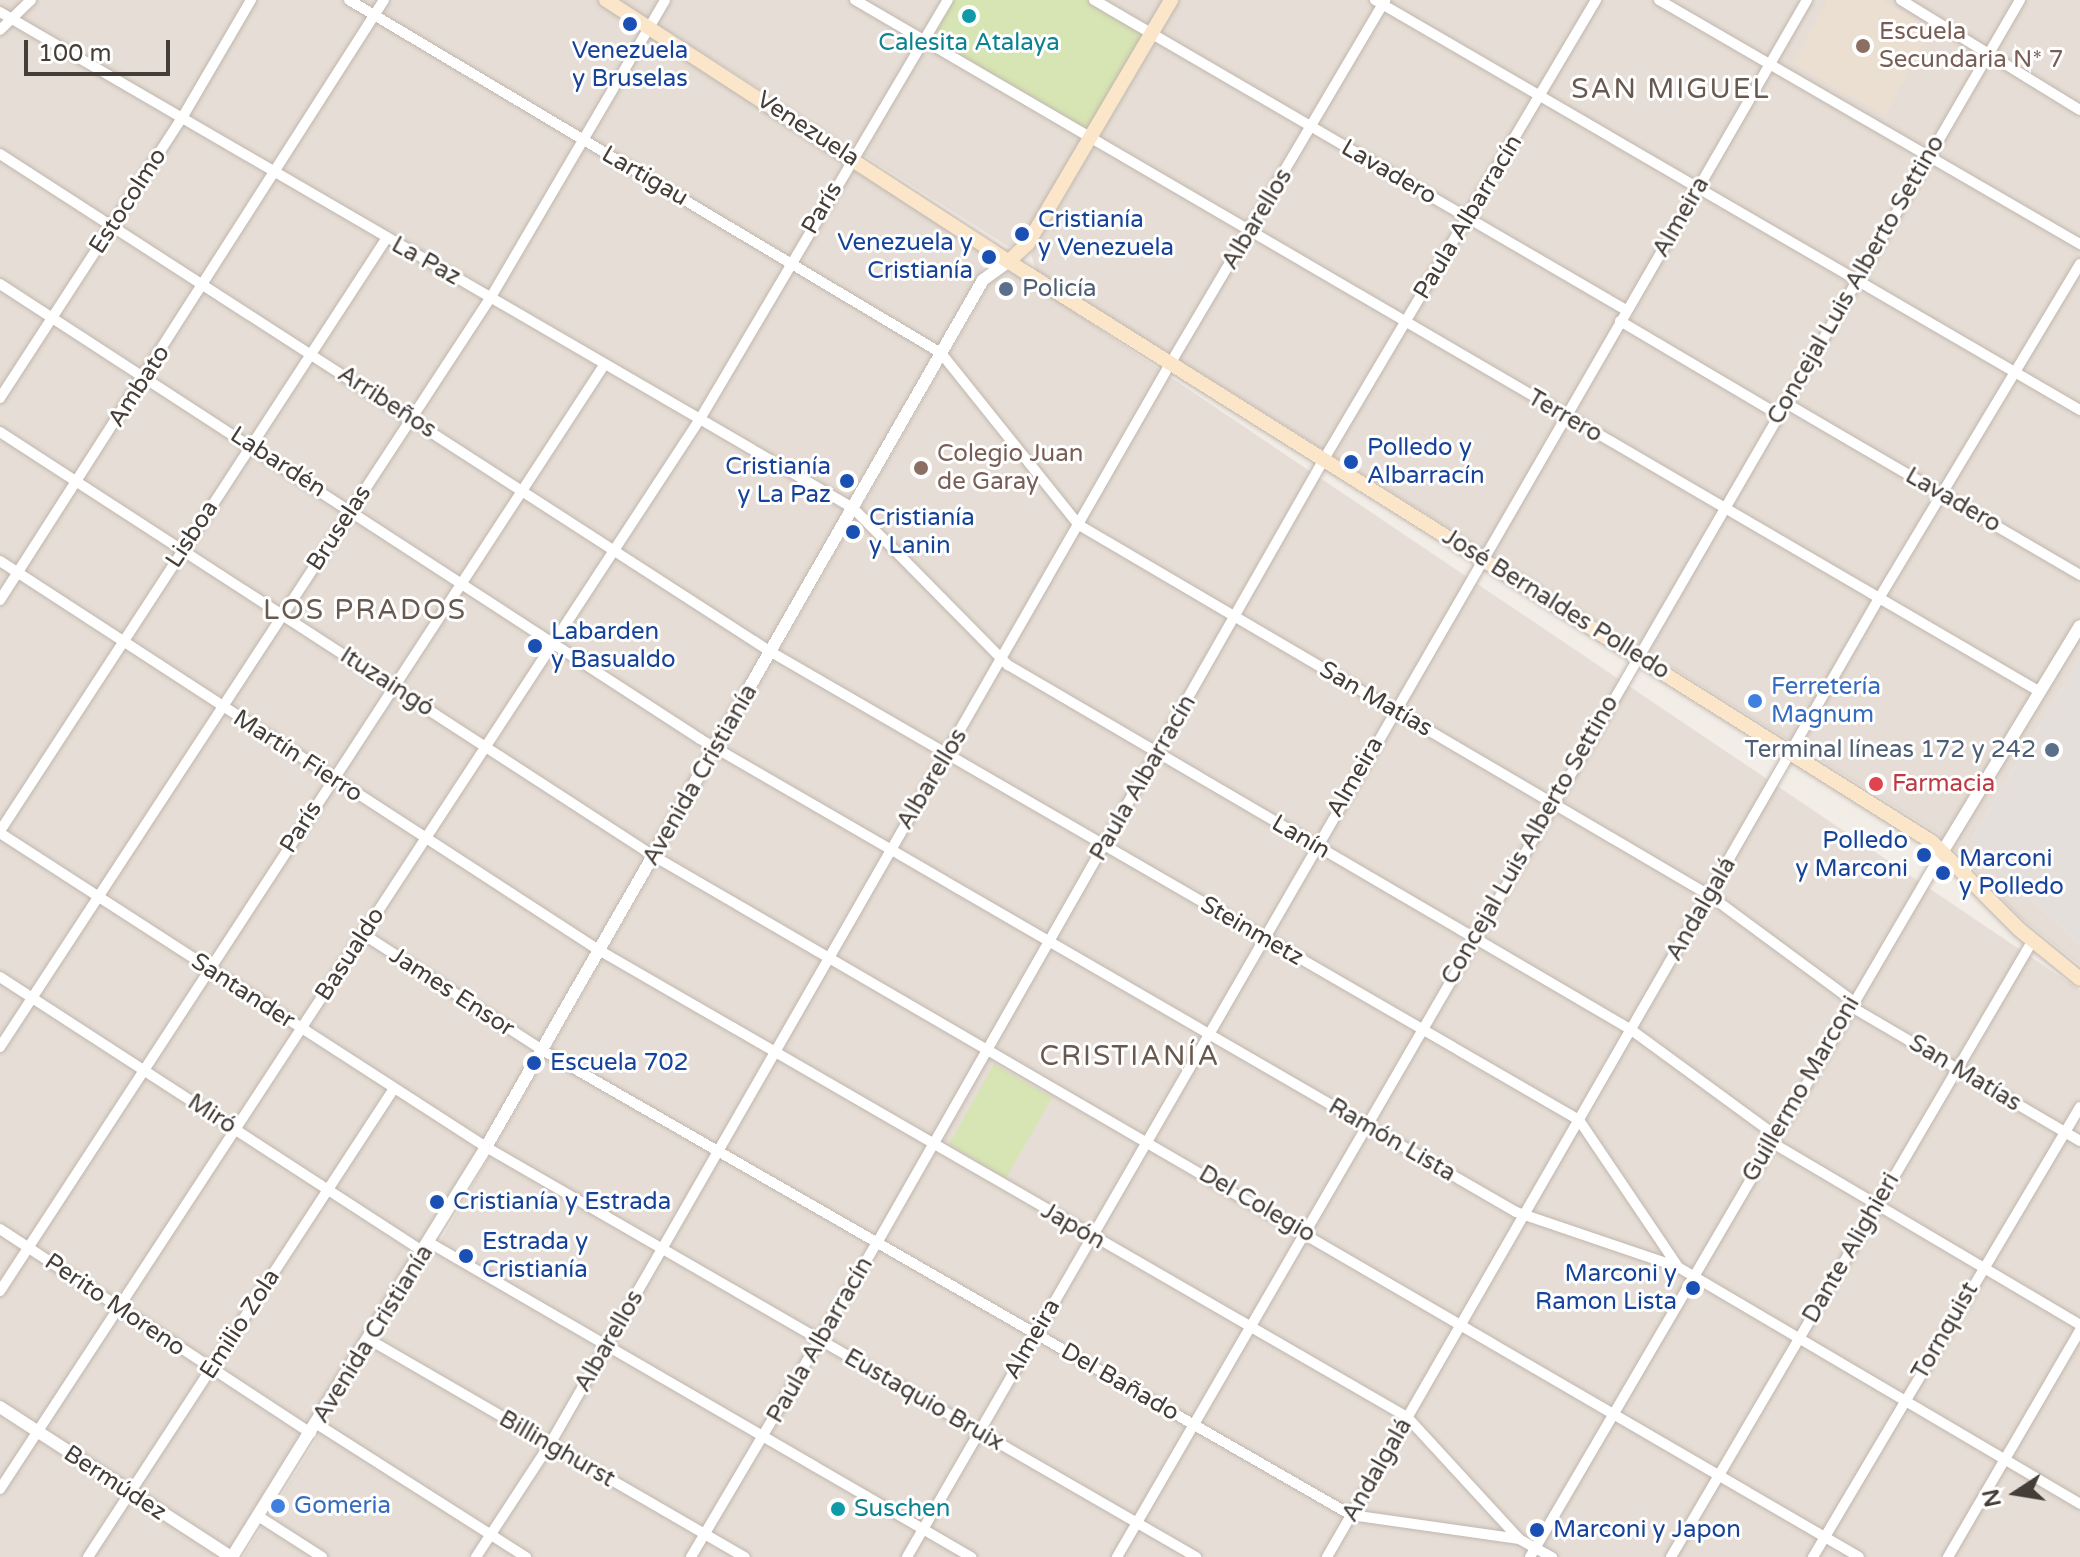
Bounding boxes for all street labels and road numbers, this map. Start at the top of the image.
street label: Venezuela [751,85,865,173]
street label: Paula Albarracín [1408,130,1528,304]
street label: Concejal Luis Alberto Settino [1761,130,1951,430]
street label: Lavadero [1336,133,1442,211]
street label: Lartigau [597,140,693,212]
street label: Estocolmo [83,143,173,259]
street label: Albarellos [1216,163,1298,275]
street label: Almeira [1647,172,1715,262]
street label: París [796,177,848,239]
street label: La Paz [386,230,466,292]
street label: Ambato [102,340,176,432]
street label: Arribeños [332,360,442,444]
street label: Terrero [1522,383,1608,449]
street label: Labardén [225,420,331,504]
street label: Lavadero [1900,461,2006,539]
street label: Bruselas [301,480,377,576]
street label: Lisboa [160,495,224,573]
street label: José Bernaldes Polledo [1437,522,1675,686]
street label: Ituzaingó [335,641,439,723]
street label: San Matías [1314,655,1438,743]
street label: Avenida Cristianía [636,679,764,871]
street label: Paula Albarracín [1084,690,1202,866]
street label: Concejal Luis Alberto Settino [1435,690,1625,990]
street label: Martín Fierro [228,704,368,808]
street label: Albarellos [891,723,973,835]
street label: Almeira [1321,732,1389,822]
street label: París [274,796,328,858]
street label: Lanín [1267,809,1335,865]
street label: Andalgalá [1660,852,1742,966]
street label: Steinmetz [1195,890,1309,972]
street label: Basualdo [309,902,391,1006]
street label: James Ensor [384,941,520,1043]
street label: Santander [186,947,300,1035]
street label: Guillermo Marconi [1736,991,1866,1187]
street label: San Matías [1904,1028,2026,1118]
street label: Miró [182,1088,242,1140]
street label: Ramón Lista [1323,1092,1461,1188]
street label: Del Colegio [1194,1159,1320,1249]
street label: Dante Alighieri [1796,1168,1906,1328]
street label: Japón [1036,1196,1110,1256]
street label: Avenida Cristianía [307,1240,439,1428]
street label: Perito Moreno [39,1247,191,1363]
street label: Paula Albarracín [761,1252,879,1428]
street label: Emilio Zola [194,1264,286,1384]
street label: Tornquist [1906,1277,1984,1385]
street label: Albarellos [568,1285,650,1397]
street label: Almeira [998,1294,1066,1384]
street label: Del Bañado [1056,1337,1184,1427]
street label: Eustaquio Bruix [839,1343,1009,1457]
street label: Billinghurst [494,1404,620,1494]
street label: Andalgalá [1336,1413,1418,1527]
street label: Bermúdez [58,1439,172,1527]

